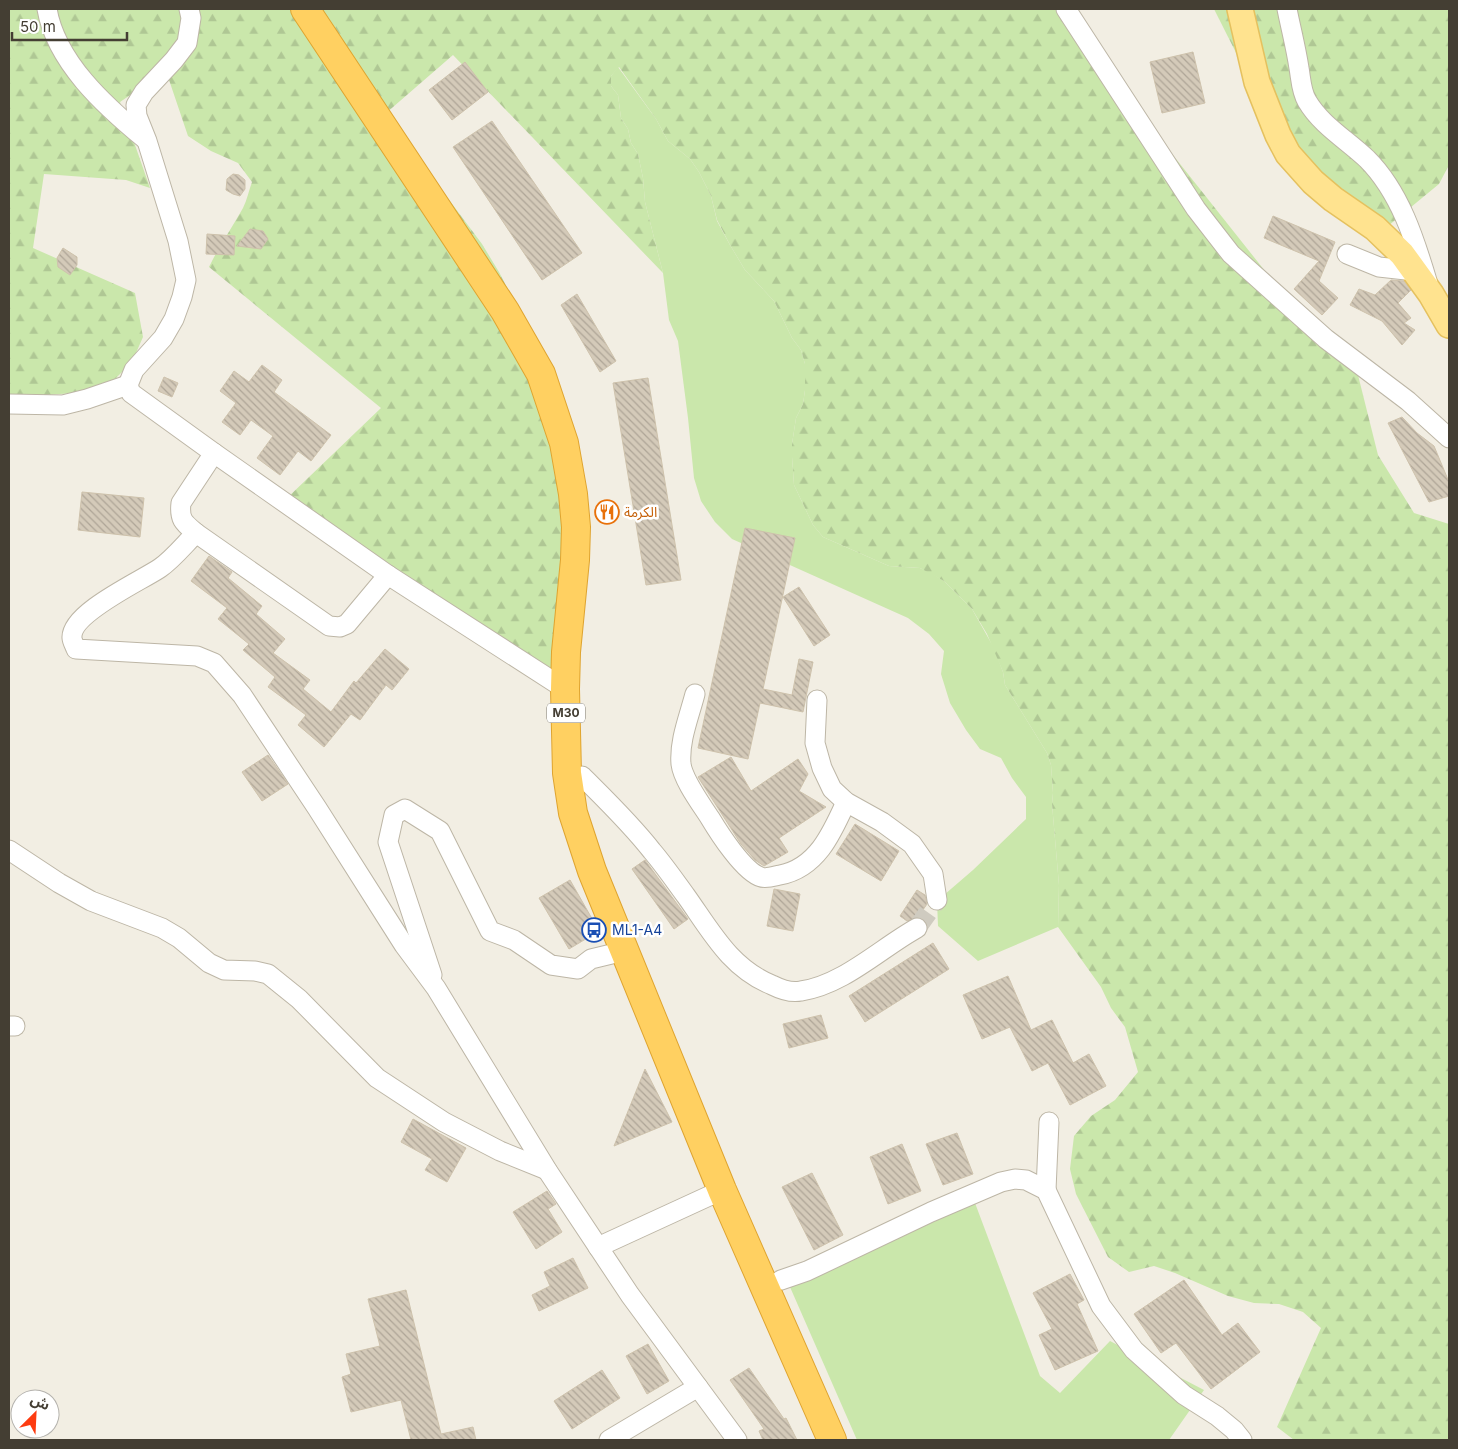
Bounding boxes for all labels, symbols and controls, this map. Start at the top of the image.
scale bar [12,10,128,42]
text: 50 m [20,17,56,36]
restaurant icon: الكرمة [594,499,620,525]
place label: الكرمة [624,503,657,521]
road number: M30 [547,704,585,722]
bus stop icon: ML1-A4 [581,917,607,943]
place label: ML1-A4 [612,921,662,938]
north arrow [10,1389,60,1439]
text: ش [28,1390,53,1413]

